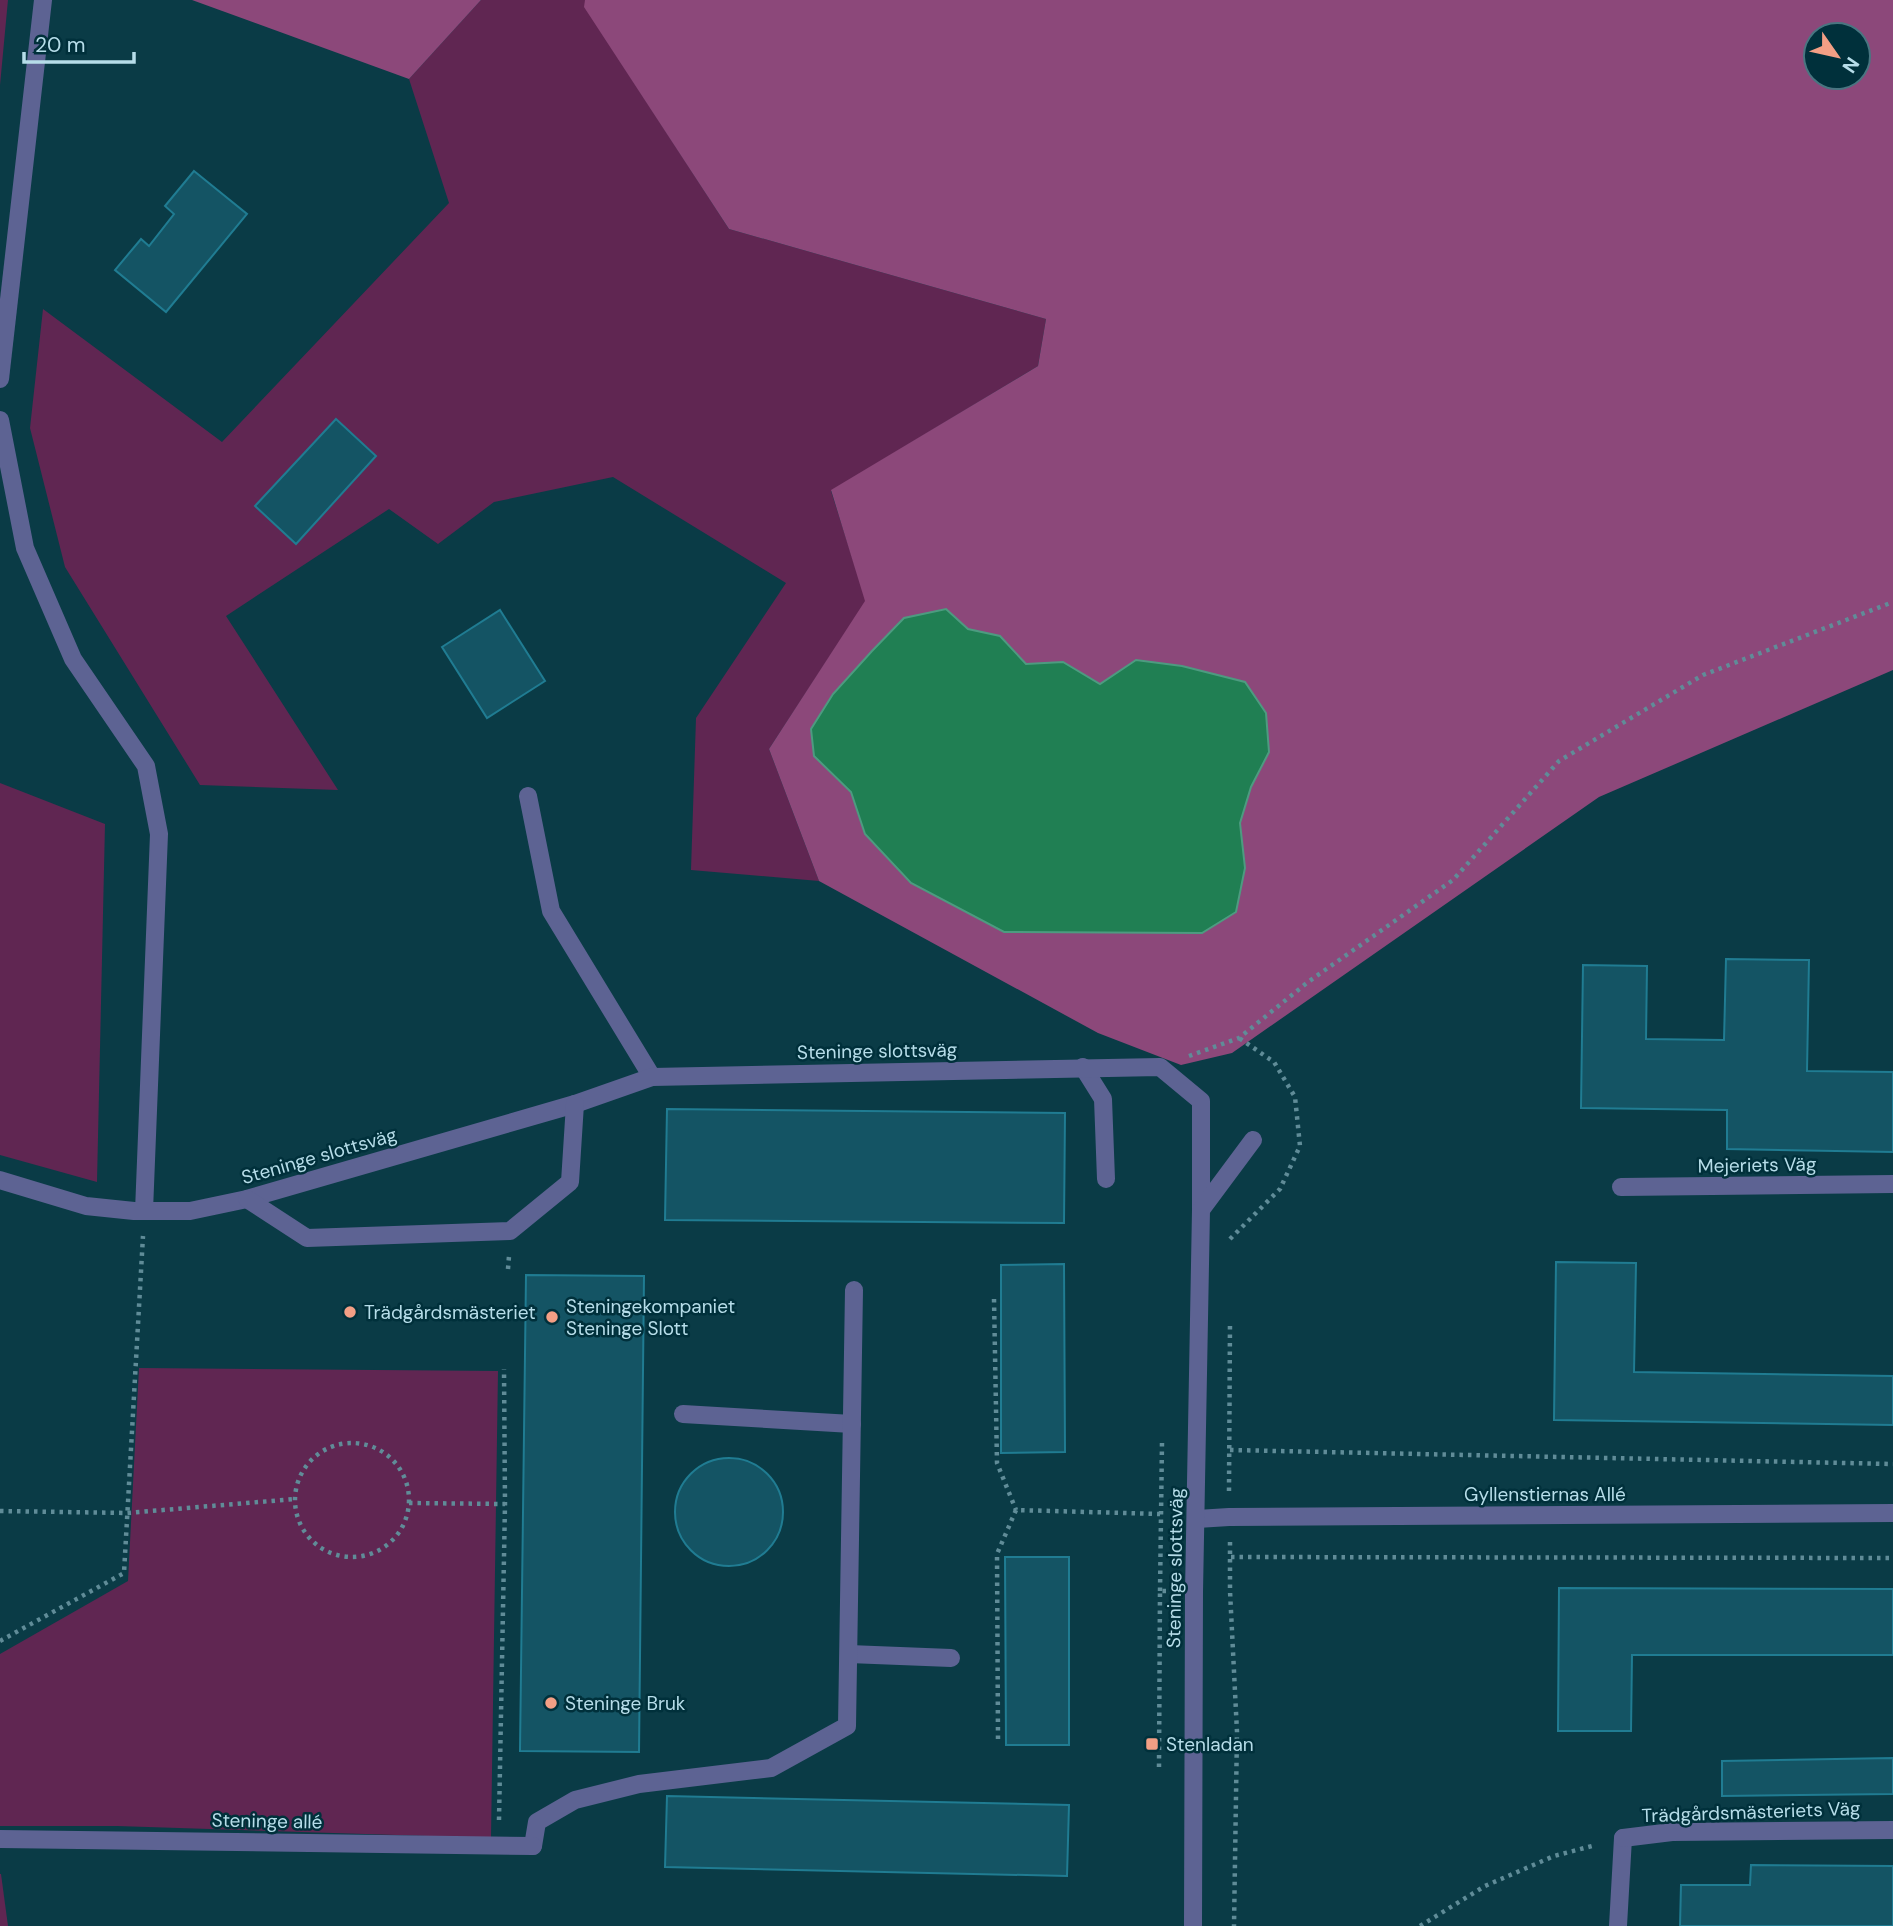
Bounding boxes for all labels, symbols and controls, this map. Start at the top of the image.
scale bar [24,21,135,65]
north arrow [1802,21,1872,91]
text: 20 m [35,31,86,59]
text: N [1836,52,1865,78]
street label: Steninge slottsväg [797,1037,958,1065]
street label: Steninge slottsväg [238,1122,400,1190]
street label: Mejeriets Väg [1697,1151,1817,1179]
place label: Steningekompaniet Steninge Slott [566,1294,735,1341]
place label: Trädgårdsmästeriet [364,1300,536,1325]
marker: Trädgårdsmästeriet [342,1304,358,1320]
marker: Steningekompaniet Steninge Slott [544,1309,560,1325]
street label: Gyllenstiernas Allé [1464,1482,1626,1507]
street label: Steninge slottsväg [1161,1487,1189,1648]
place label: Steninge Bruk [565,1691,686,1716]
marker: Steninge Bruk [543,1695,559,1711]
place label: Stenladan [1166,1732,1254,1757]
marker: Stenladan [1144,1736,1160,1752]
street label: Trädgårdsmästeriets Väg [1641,1796,1861,1828]
street label: Steninge allé [211,1808,323,1834]

